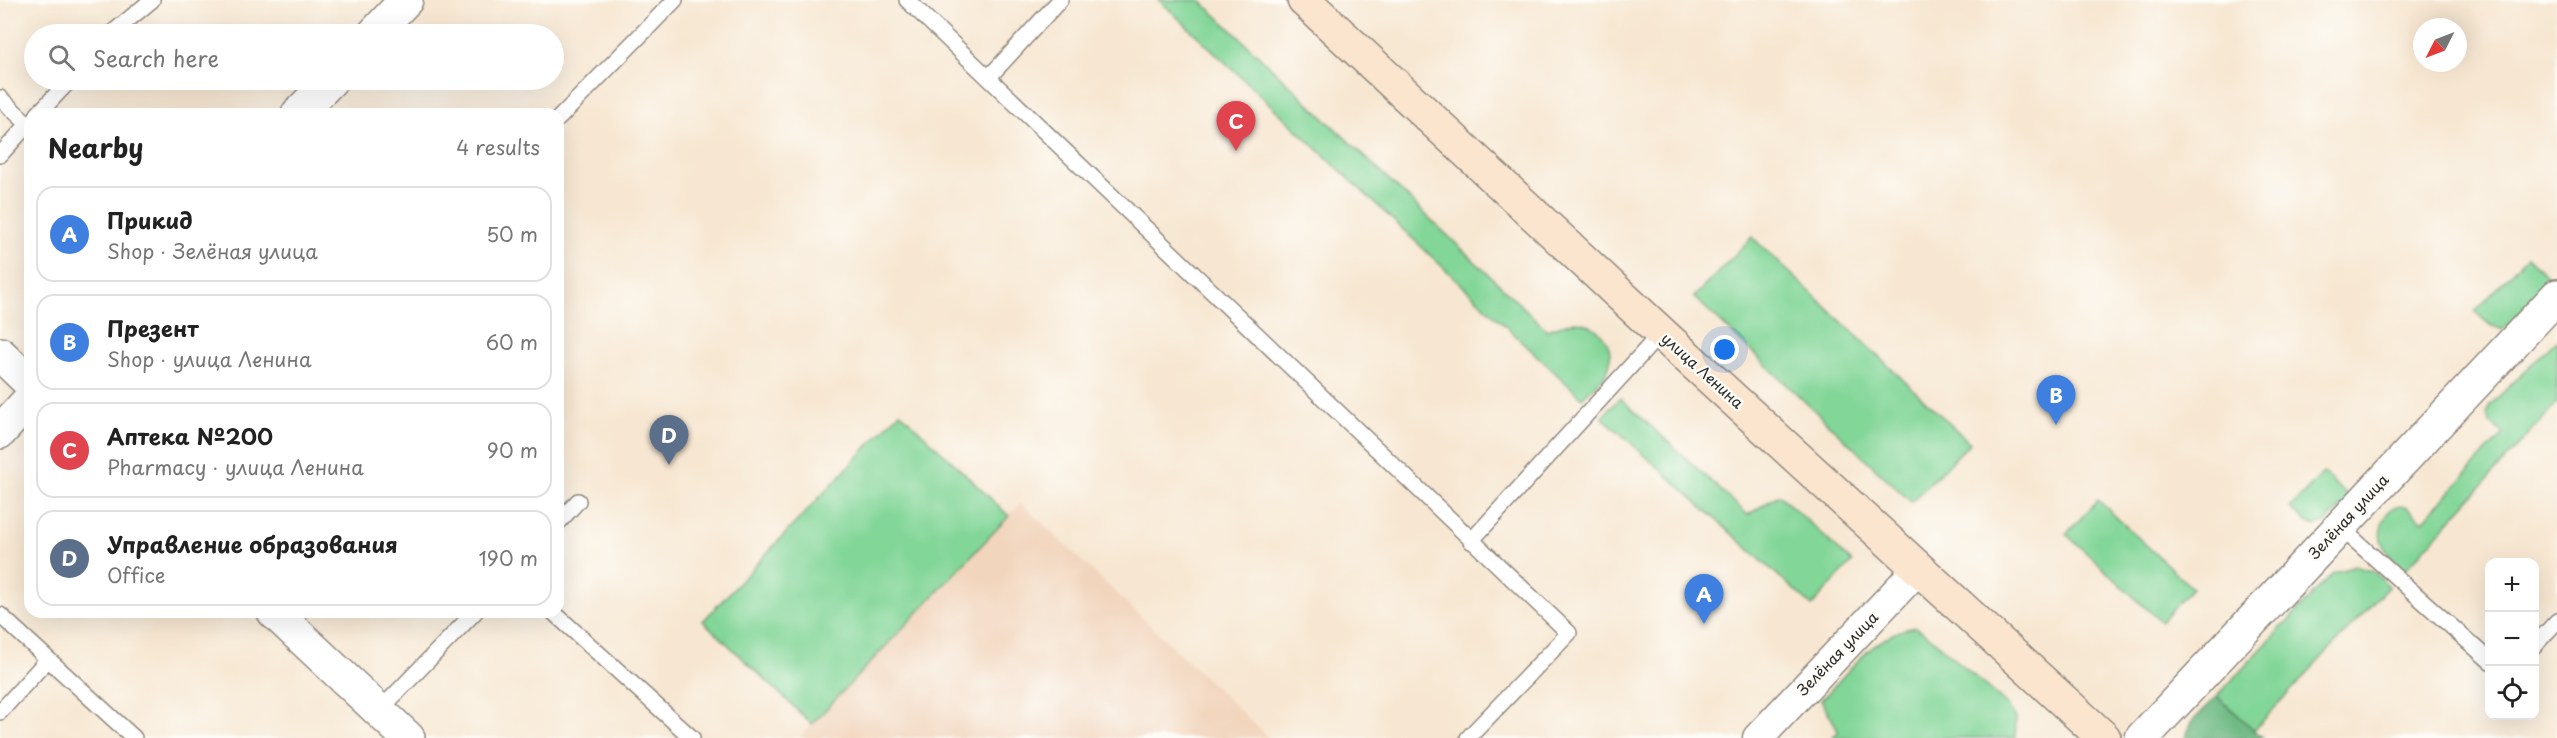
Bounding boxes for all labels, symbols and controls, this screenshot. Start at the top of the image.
north arrow [2413,18,2467,72]
search box [24,24,564,90]
icon: search [45,41,78,74]
text: Search here [93,41,219,74]
pin: C [1216,102,1256,151]
text: Nearby [48,128,143,167]
text: 4 results [456,132,540,162]
text: Прикид [107,203,193,236]
text: A [62,219,77,249]
text: 50 m [486,219,538,249]
text: Shop · Зелёная улица [107,236,318,266]
text: Презент [107,311,199,344]
text: B [63,327,76,357]
text: 60 m [486,327,538,357]
street label: улица Ленина [1657,327,1750,414]
your location [1710,335,1739,364]
text: Shop · улица Ленина [107,344,311,374]
pin: B [2036,376,2076,425]
pin: D [650,416,688,465]
text: Аптека №200 [107,419,273,452]
text: C [62,435,77,465]
text: 90 m [487,435,538,465]
text: Pharmacy · улица Ленина [107,452,364,482]
street label: Зелёная улица [2302,468,2394,564]
text: Управление образования [107,527,398,560]
text: D [62,543,77,573]
text: 190 m [479,543,538,573]
map controls [2485,558,2539,720]
button: + [2485,558,2539,612]
text: Office [107,560,165,590]
pin: A [1684,574,1724,624]
street label: Зелёная улица [1791,605,1883,700]
button: − [2485,612,2539,666]
button: locate [2485,666,2539,720]

